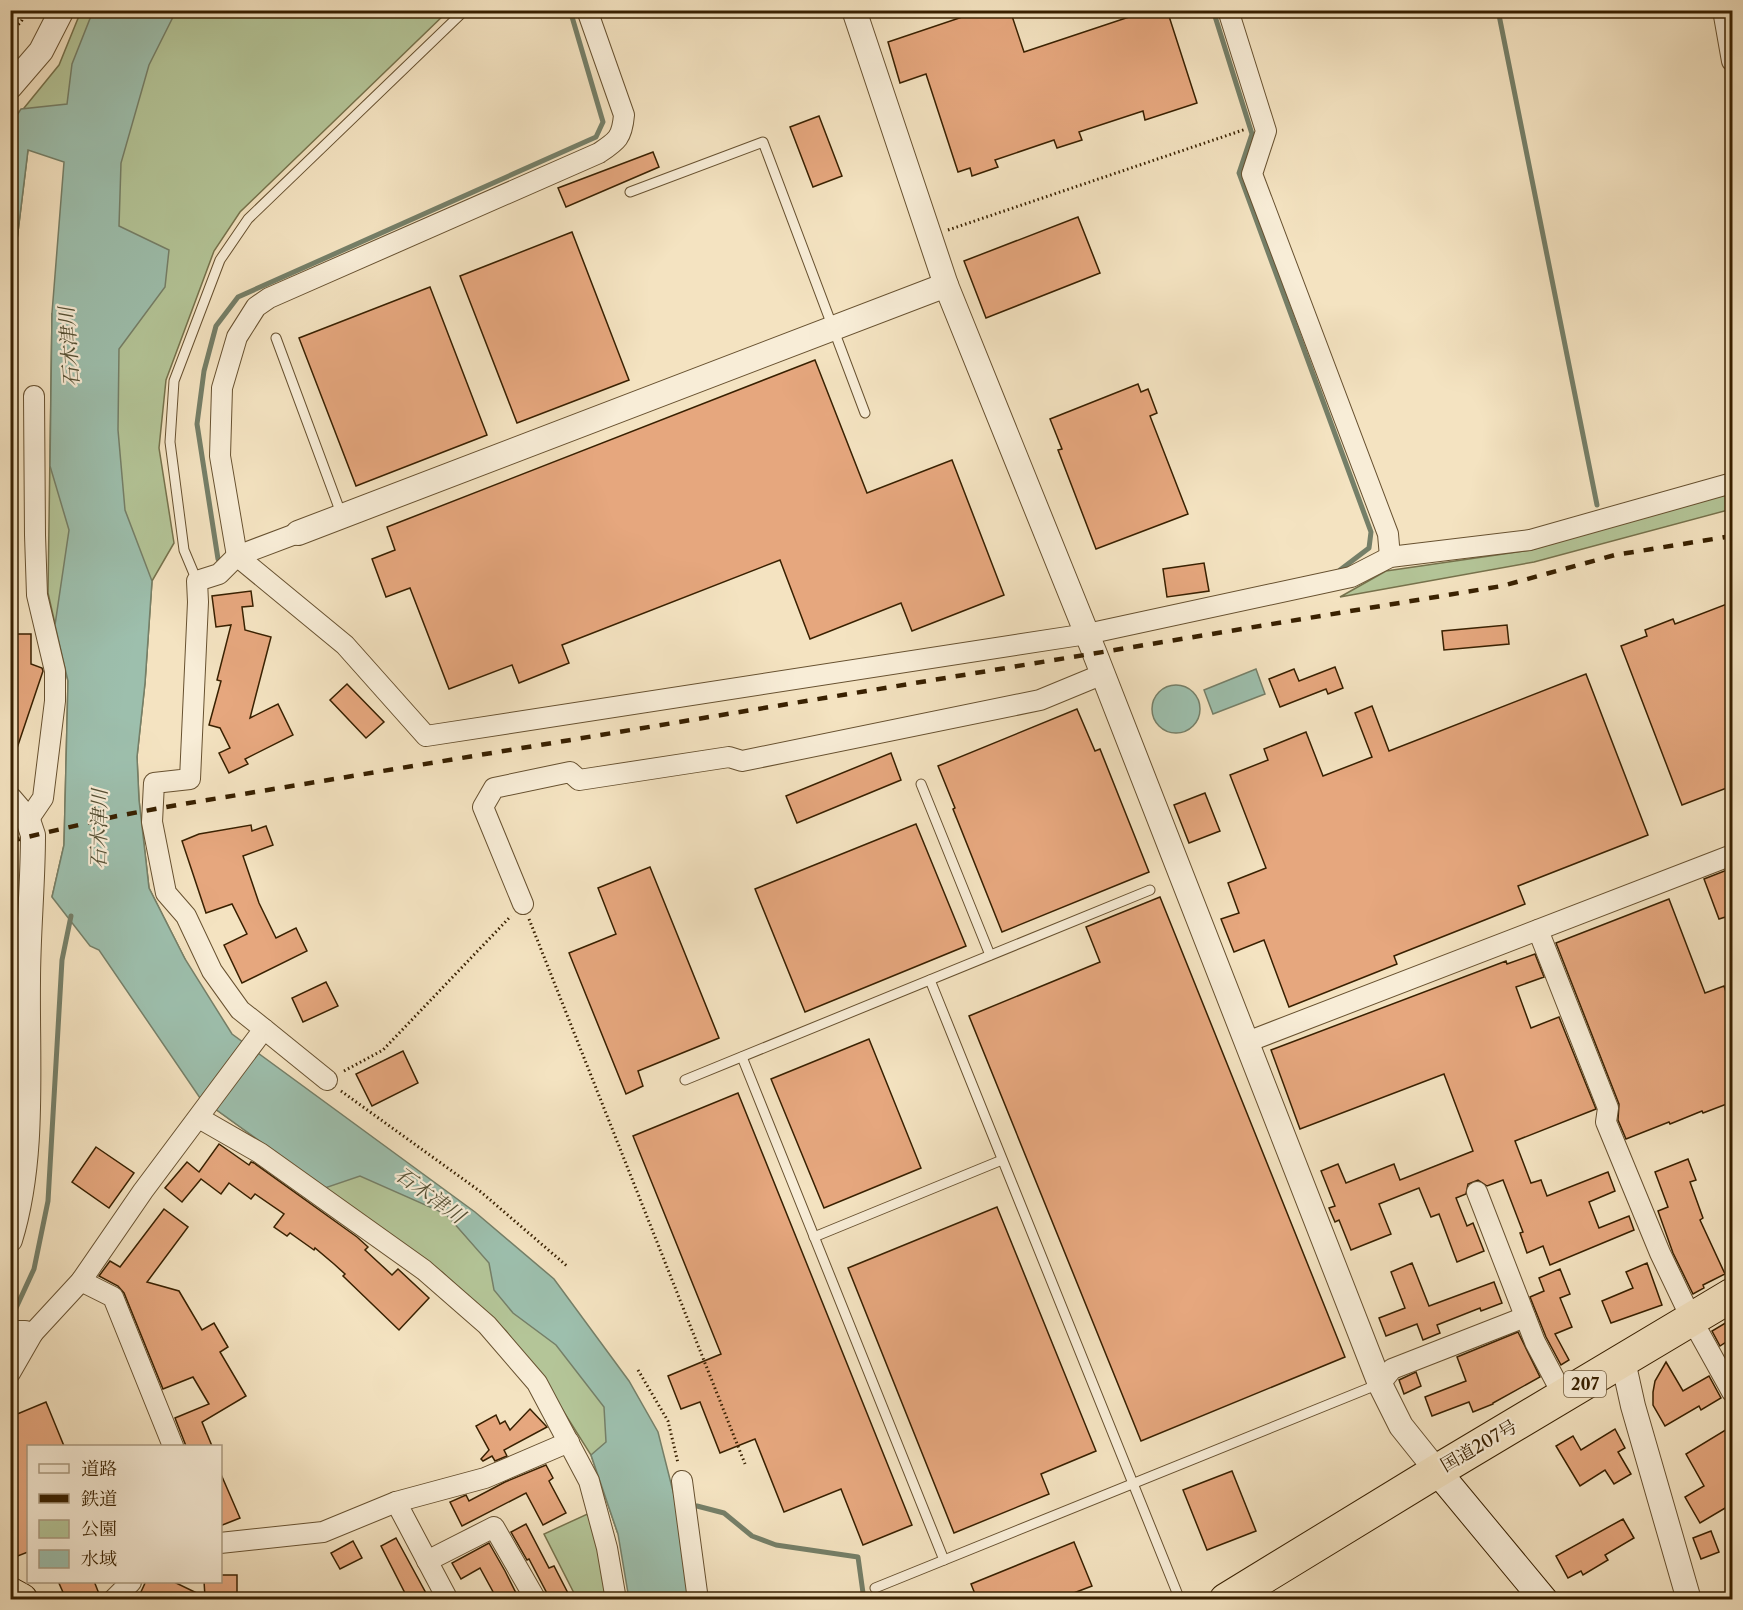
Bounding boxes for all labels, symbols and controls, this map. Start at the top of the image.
water label: 石木津川 [54,304,84,388]
water label: 石木津川 [86,787,112,869]
water label: 石木津川 [391,1162,471,1229]
road number: 207 [1564,1371,1606,1397]
street label: 国道207号 [1437,1415,1521,1477]
legend [27,1445,222,1583]
text: 道路 [81,1458,117,1480]
text: 鉄道 [81,1488,117,1510]
text: 公園 [81,1518,117,1540]
text: 水域 [81,1548,117,1570]

